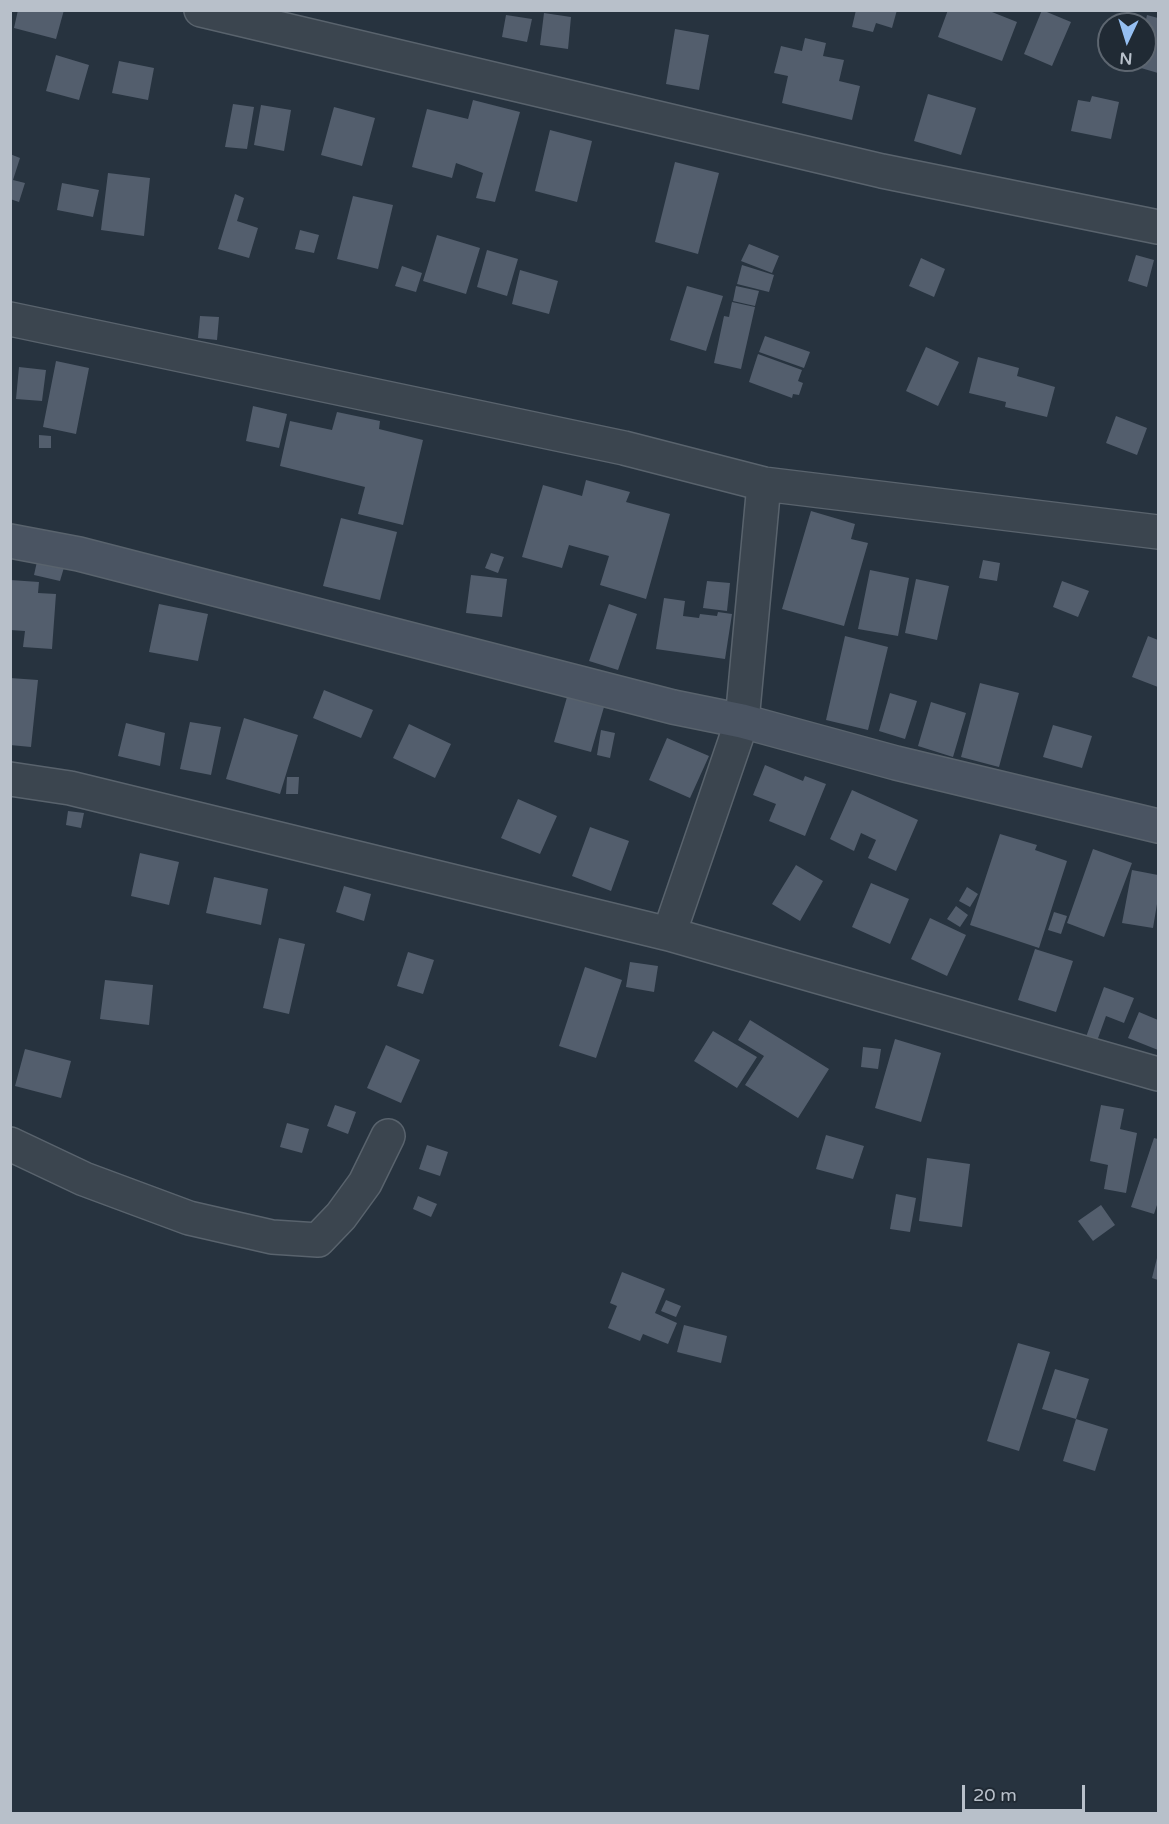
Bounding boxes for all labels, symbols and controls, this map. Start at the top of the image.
north arrow [1097,12,1157,72]
text: N [1119,48,1133,68]
scale bar [965,1773,1088,1811]
text: 20 m [973,1784,1017,1806]

